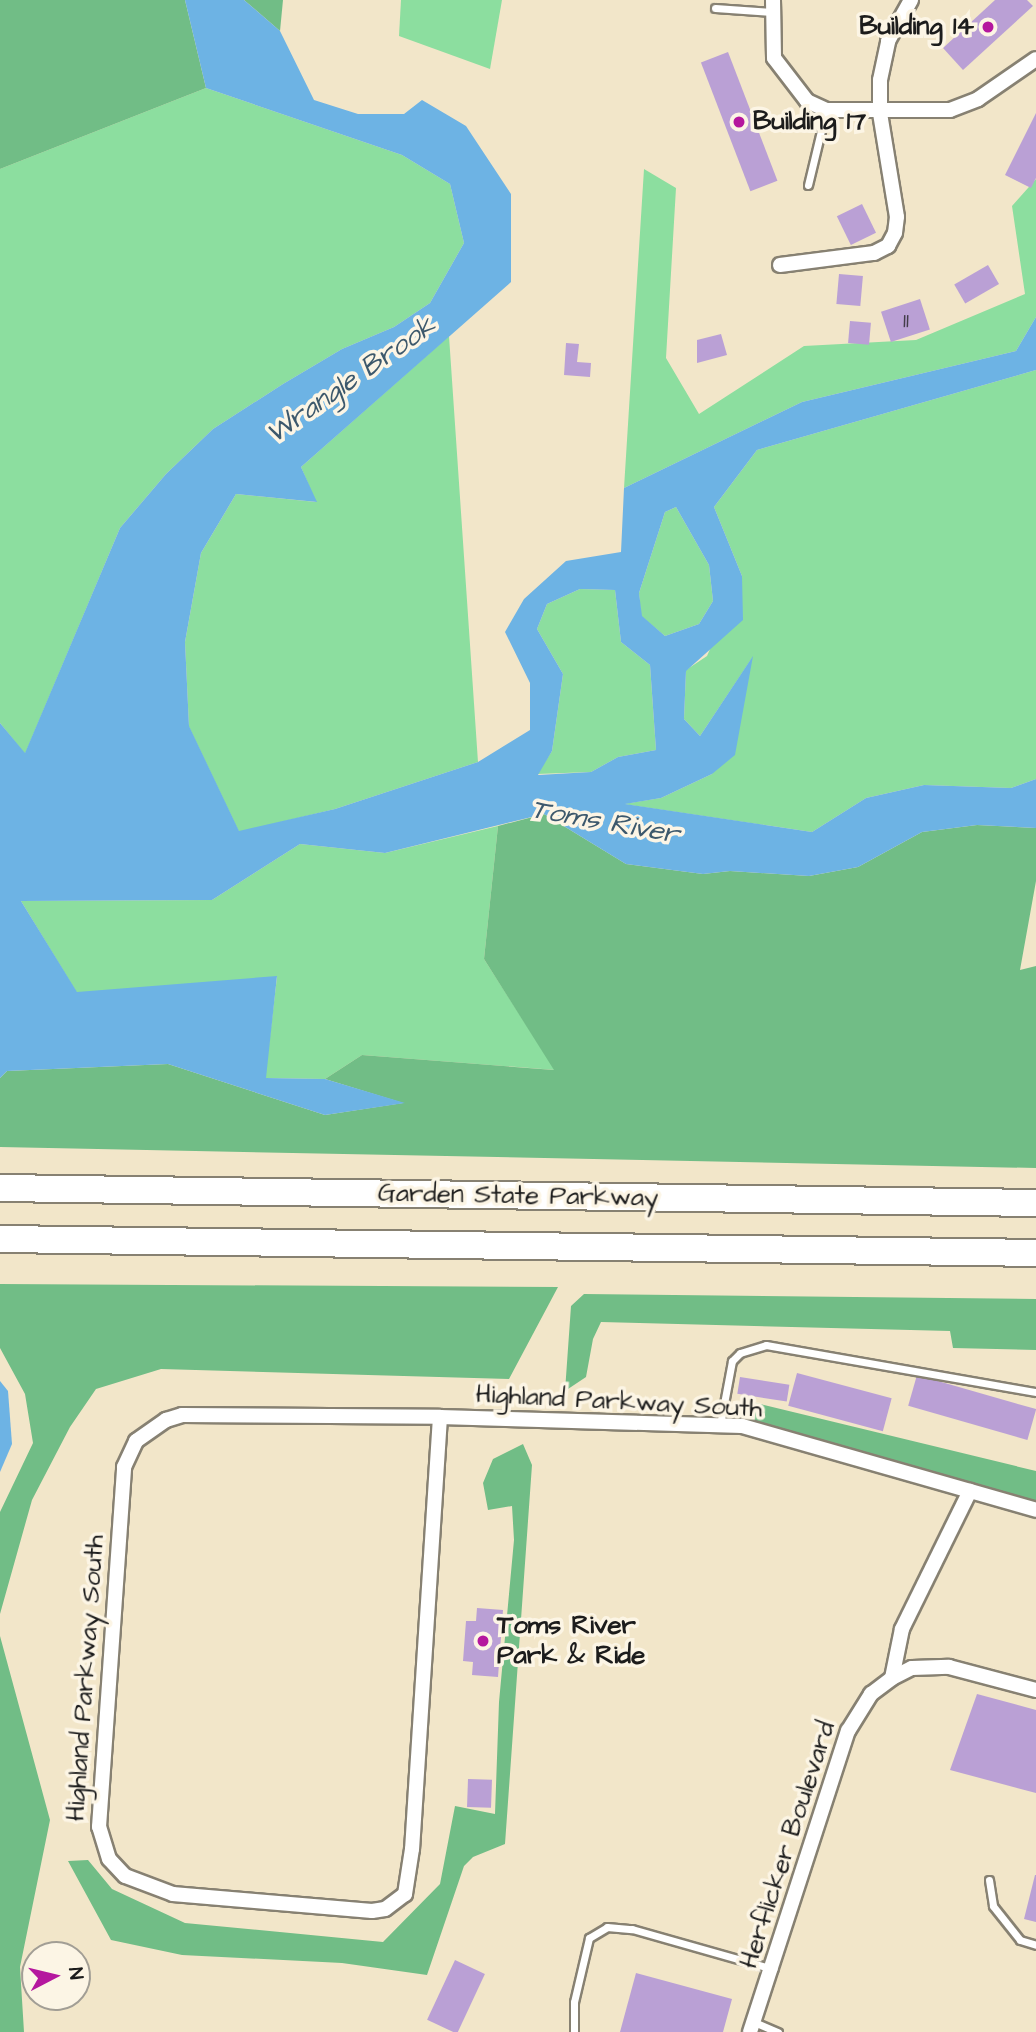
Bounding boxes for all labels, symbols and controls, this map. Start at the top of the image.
place label: Building 14 [859,11,974,43]
marker: Building 14 [980,19,996,35]
place label: Building 17 [753,106,866,138]
marker: Building 17 [731,114,747,130]
house number: 11 [903,306,909,334]
water label: Wrangle Brook [260,309,442,451]
water label: Toms River [528,792,682,852]
street label: Garden State Parkway [378,1178,658,1214]
street label: Highland Parkway South [475,1379,763,1425]
street label: Highland Parkway South [60,1534,112,1822]
place label: Toms River Park & Ride [497,1610,645,1672]
marker: Toms River Park & Ride [475,1633,491,1649]
street label: Herflicker Boulevard [733,1718,843,1972]
north arrow [21,1941,91,2011]
text: N [61,1966,89,1981]

